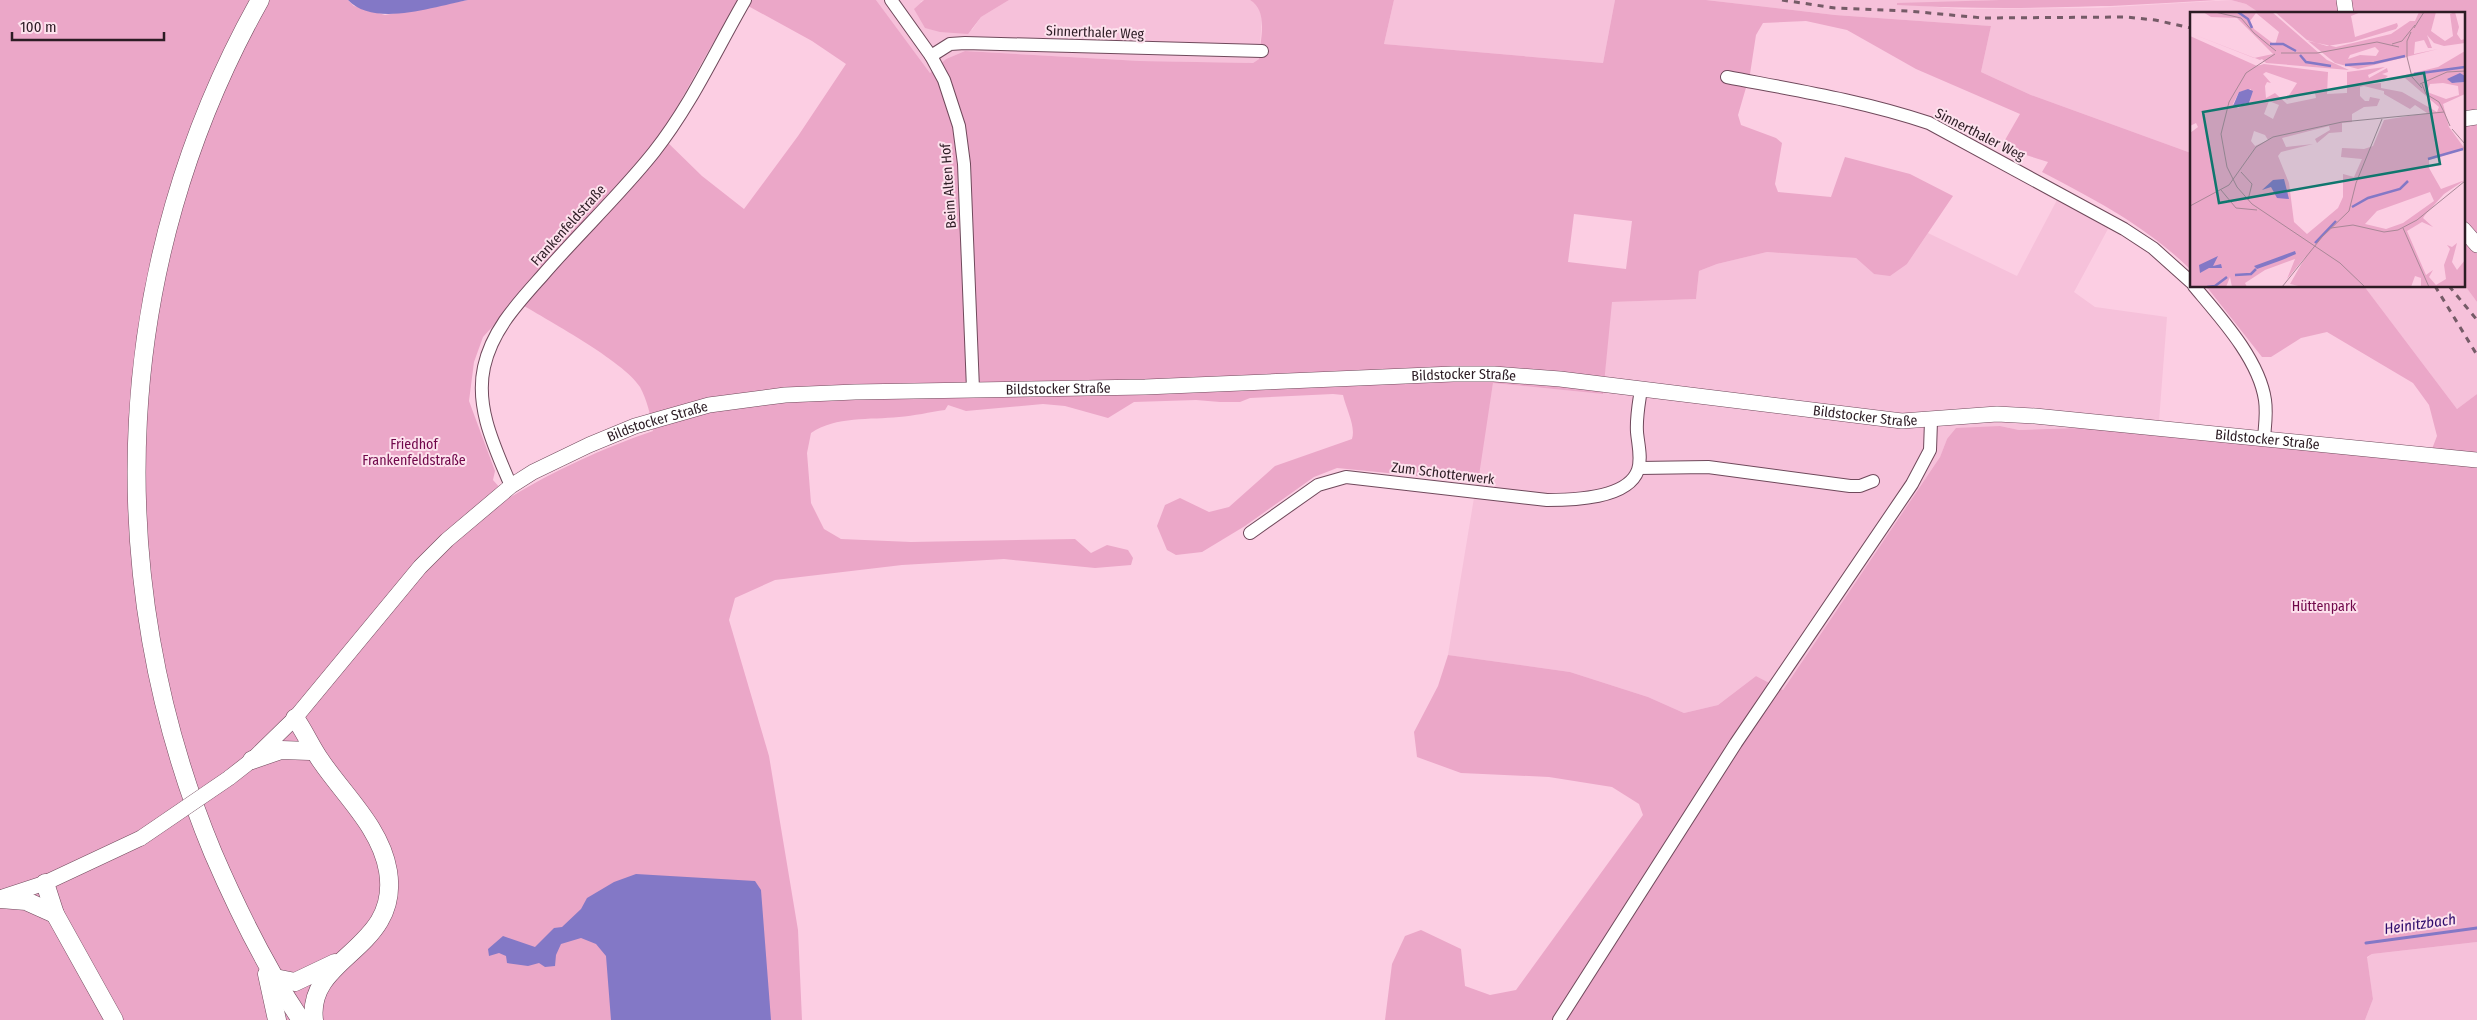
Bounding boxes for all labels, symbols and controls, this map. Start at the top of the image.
scale bar [12,10,165,42]
inset map [2190,12,2464,288]
text: 100 m [20,18,57,36]
street label: Sinnerthaler Weg [1046,22,1145,43]
street label: Sinnerthaler Weg [1932,105,2028,165]
street label: Beim Alten Hof [937,141,960,229]
street label: Frankenfeldstraße [527,181,609,269]
street label: Bildstocker Straße [1411,366,1517,385]
street label: Bildstocker Straße [1005,380,1111,398]
street label: Bildstocker Straße [604,398,710,446]
street label: Bildstocker Straße [1812,402,1918,430]
street label: Bildstocker Straße [2214,426,2321,453]
park label: Friedhof Frankenfeldstraße [362,436,466,469]
street label: Zum Schotterwerk [1390,459,1496,488]
park label: Hüttenpark [2292,598,2357,615]
water label: Heinitzbach [2383,910,2457,938]

